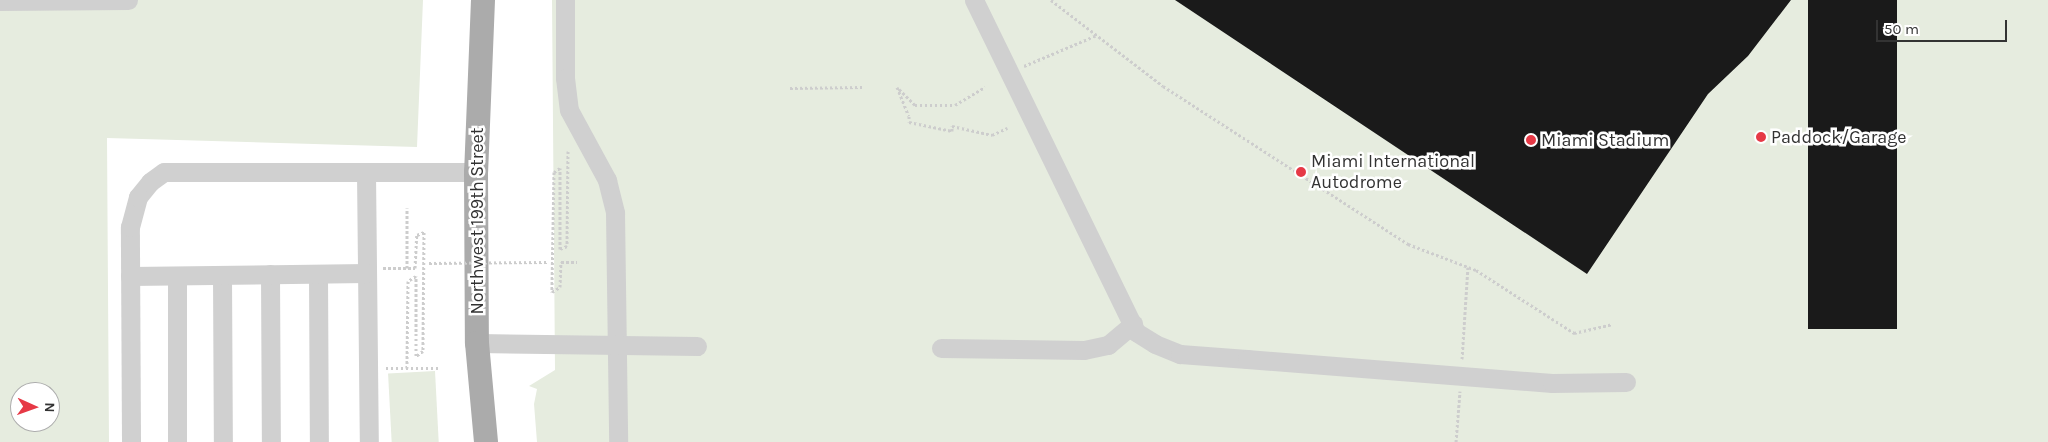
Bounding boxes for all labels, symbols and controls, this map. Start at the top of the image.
scale bar [1878,10,2009,42]
text: 50 m [1884,20,1919,38]
place label: Paddock/Garage [1771,126,1907,148]
street label: Northwest 199th Street [466,127,488,315]
place label: Miami Stadium [1541,129,1669,151]
marker: Paddock/Garage [1755,131,1767,143]
marker: Miami Stadium [1525,134,1537,146]
place label: Miami International Autodrome [1311,151,1475,193]
marker: Miami International Autodrome [1295,166,1307,178]
north arrow [10,382,60,432]
text: N [41,402,58,413]

